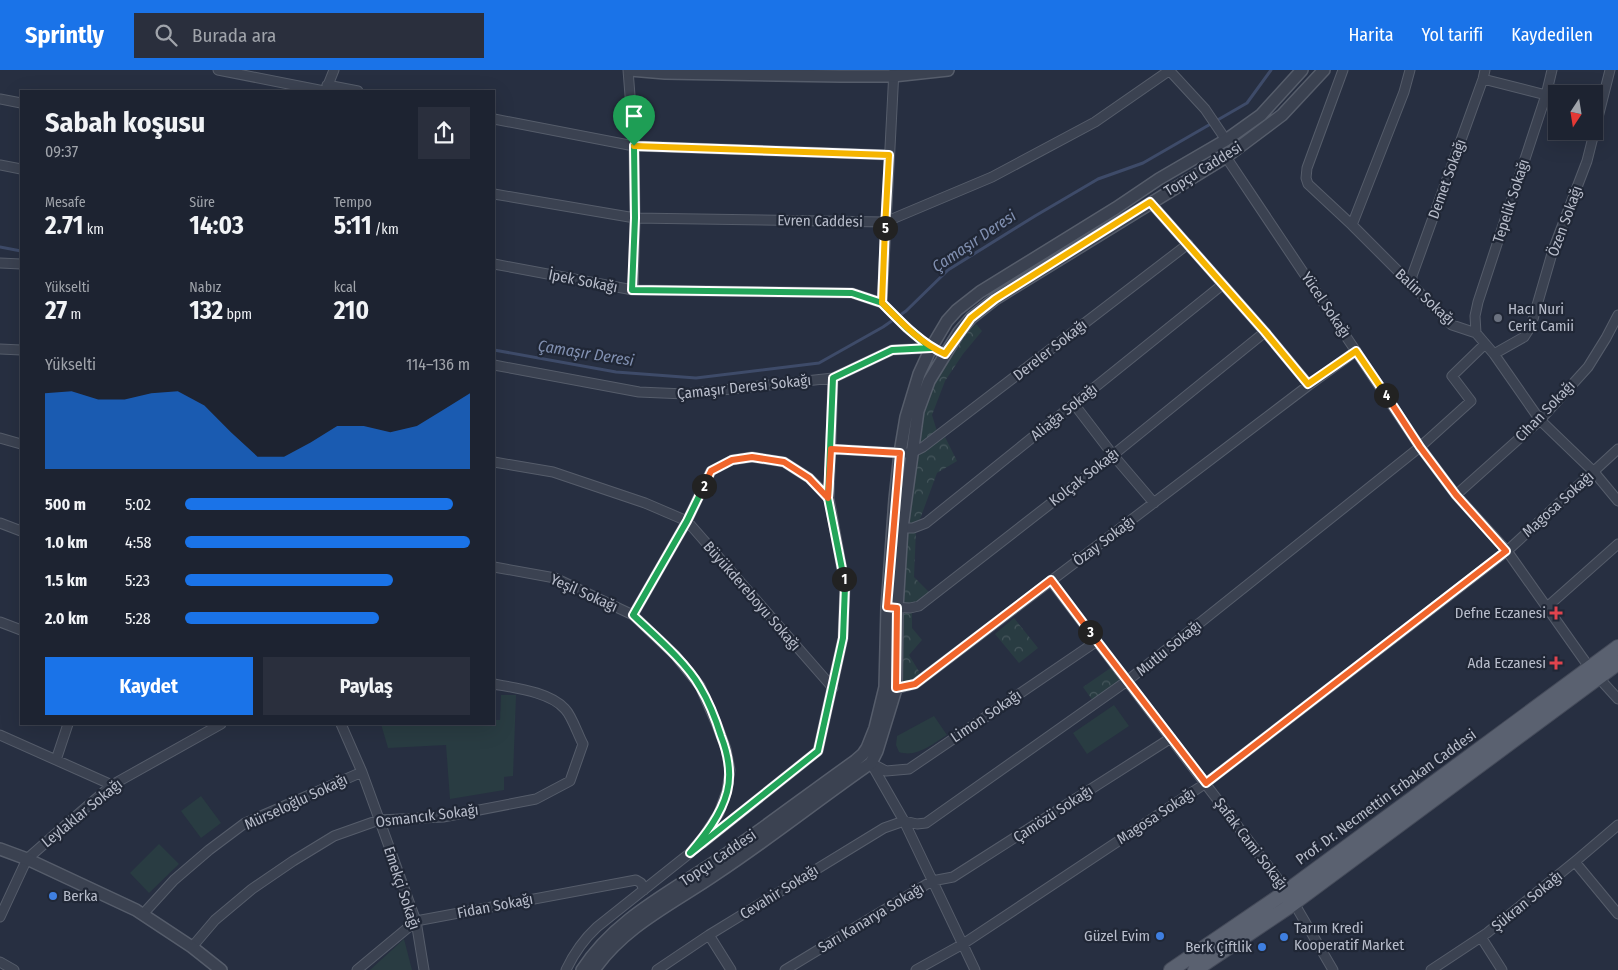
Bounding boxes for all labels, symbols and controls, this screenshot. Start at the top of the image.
search box [134,13,484,58]
text: Sprintly [25,21,104,49]
icon: search [152,21,180,49]
text: Burada ara [192,24,276,47]
text: Harita [1348,24,1394,46]
text: Yol tarifi [1422,24,1483,46]
text: Kaydedilen [1511,24,1593,46]
north arrow [1548,85,1602,140]
map controls [1548,85,1603,140]
pin [613,95,655,146]
icon: arrive [620,102,648,130]
text: Sabah koşusu [45,106,205,139]
button: share [418,107,470,159]
street label: Demet Sokağı [1424,137,1470,221]
street label: Topçu Caddesi [1161,138,1245,200]
text: 09:37 [45,142,78,161]
street label: Tepelik Sokağı [1489,157,1533,245]
street label: Özen Sokağı [1544,183,1586,259]
text: Mesafe [45,194,86,211]
text: Süre [189,194,215,211]
text: Tempo [334,194,372,211]
water label: Çamaşır Deresi [928,206,1020,276]
text: 2.71 [45,211,83,241]
text: 14:03 [189,211,244,241]
text: 5:11 [334,211,372,241]
street label: Evren Caddesi [777,211,863,231]
pin: 5 [872,216,898,240]
text: 5 [882,220,889,237]
text: km [83,221,104,238]
text: /km [372,221,399,238]
street label: İpek Sokağı [547,265,619,297]
street label: Balin Sokağı [1392,265,1458,329]
street label: Yücel Sokağı [1297,269,1355,341]
text: Yükselti [45,279,90,296]
text: Nabız [189,279,221,296]
text: kcal [334,279,356,296]
text: 27 [45,296,67,326]
text: 132 [189,296,223,326]
text: 210 [334,296,369,326]
place label: Hacı Nuri Cerit Camii [1508,300,1574,335]
text: m [67,306,81,323]
text: bpm [223,306,252,323]
marker: Hacı Nuri Cerit Camii [1492,312,1504,324]
street label: Dereler Sokağı [1010,316,1090,384]
water label: Çamaşır Deresi [537,336,635,370]
text: Yükselti [45,355,96,374]
text: 114–136 m [406,355,470,374]
street label: Çamaşır Deresi Sokağı [676,371,812,403]
street label: Cihan Sokağı [1511,377,1579,445]
street label: Aliağa Sokağı [1027,380,1101,444]
pin: 4 [1374,382,1398,408]
text: 4 [1383,387,1390,404]
street label: Kolçak Sokağı [1045,444,1123,510]
street label: Magosa Sokağı [1519,467,1597,541]
pin: 2 [692,474,716,498]
text: 2 [701,478,708,495]
text: 500 m [45,495,86,514]
text: 5:02 [125,495,151,514]
street label: Özay Sokağı [1070,512,1138,570]
text: 1.0 km [45,533,88,552]
text: 4:58 [125,533,152,552]
street label: Büyükdereboyu Sokağı [700,538,804,654]
pin: 1 [832,566,856,592]
street label: Yeşil Sokağı [548,570,620,616]
text: 1.5 km [45,571,87,590]
text: 5:23 [125,571,150,590]
text: 1 [842,571,847,588]
place label: Defne Eczanesi [1455,604,1546,622]
marker: Defne Eczanesi [1550,607,1562,619]
text: 2.0 km [45,609,88,628]
text: 5:28 [125,609,151,628]
street label: Mutlu Sokağı [1133,616,1205,680]
pin: 3 [1078,620,1102,644]
text: 3 [1087,624,1094,641]
place label: Ada Eczanesi [1467,654,1546,672]
button: Kaydet [45,657,253,715]
button: Paylaş [263,657,470,715]
marker: Ada Eczanesi [1550,657,1562,669]
street label: Limon Sokağı [947,686,1025,746]
street label: Prof. Dr. Necmettin Erbakan Caddesi [1292,725,1480,869]
street label: Mürseloğlu Sokağı [242,770,350,834]
street label: Leylaklar Sokağı [38,775,126,851]
street label: Çamözü Sokağı [1010,782,1096,846]
street label: Magosa Sokağı [1113,784,1199,848]
street label: Şafak Cami Sokağı [1210,794,1292,894]
street label: Osmancık Sokağı [375,801,479,831]
street label: Topçu Caddesi [676,826,760,890]
street label: Emekçi Sokağı [380,844,424,932]
street label: Cevahir Sokağı [736,861,822,923]
street label: Şükran Sokağı [1488,867,1566,935]
street label: Sarı Kanarya Sokağı [815,879,927,957]
place label: Berka [63,887,98,905]
marker: Berka [47,890,59,902]
street label: Fidan Sokağı [456,890,534,922]
place label: Tarım Kredi Kooperatif Market [1294,919,1404,954]
place label: Güzel Evim [1084,927,1150,945]
marker: Güzel Evim [1154,930,1166,942]
marker: Tarım Kredi Kooperatif Market [1278,931,1290,943]
place label: Berk Çiftlik [1185,938,1252,956]
marker: Berk Çiftlik [1256,941,1268,953]

